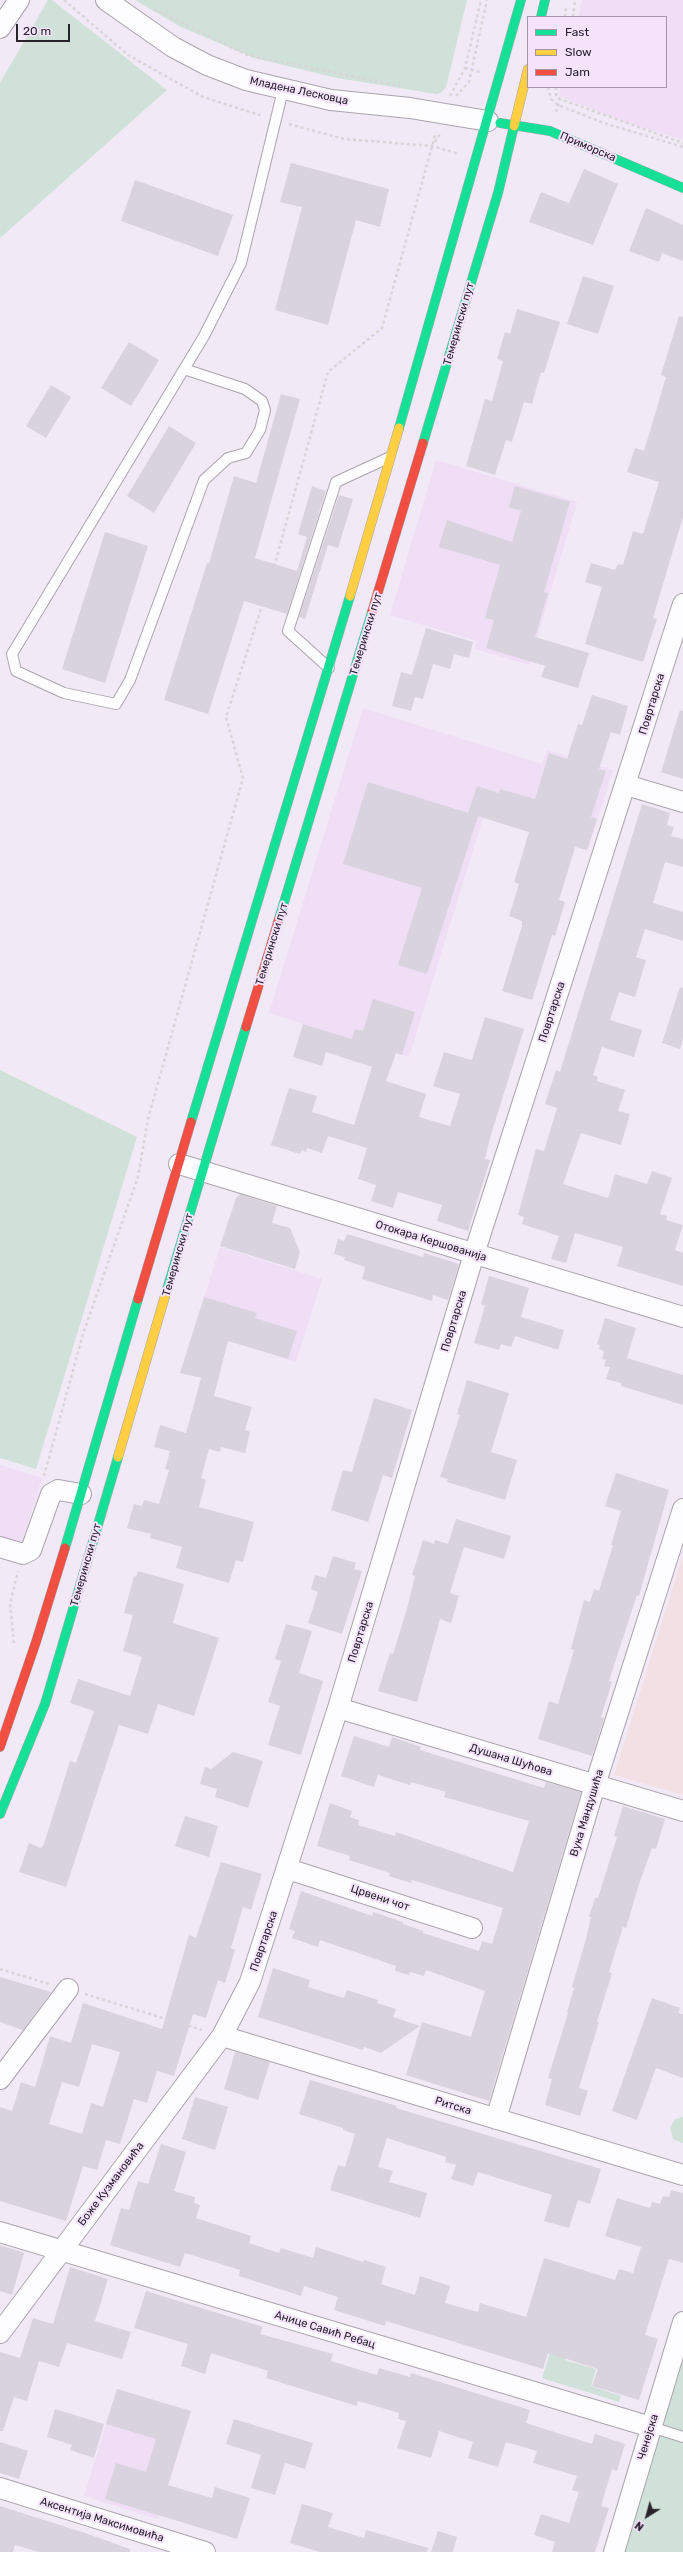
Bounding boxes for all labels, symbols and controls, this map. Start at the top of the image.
scale bar [18,16,72,42]
legend [527,16,667,88]
text: 20 m [23,24,51,38]
text: Fast [565,25,589,39]
text: Slow [565,45,592,59]
text: Jam [565,65,590,79]
street label: Младена Лесковца [249,74,349,108]
street label: Приморска [558,129,618,165]
street label: Темерински пут [441,281,477,367]
street label: Темерински пут [347,591,385,677]
street label: Повртарска [636,672,668,736]
street label: Темерински пут [253,901,291,987]
street label: Повртарска [536,980,568,1044]
street label: Темерински пут [160,1212,196,1298]
street label: Отокара Кершованија [374,1218,488,1264]
street label: Повртарска [438,1289,470,1353]
street label: Темерински пут [68,1522,104,1608]
street label: Повртарска [345,1600,377,1664]
street label: Душана Шућова [468,1741,554,1779]
street label: Вука Мандушића [567,1768,607,1858]
street label: Црвени чот [349,1882,411,1914]
street label: Повртарска [247,1909,281,1973]
street label: Ритска [433,2094,473,2118]
street label: Боже Кузмановића [75,2140,147,2228]
street label: Анице Савић Ребац [273,2308,377,2352]
street label: Ченејска [635,2413,661,2461]
street label: Аксентија Максимовића [39,2495,165,2545]
north arrow [627,2496,667,2536]
text: N [632,2518,647,2534]

